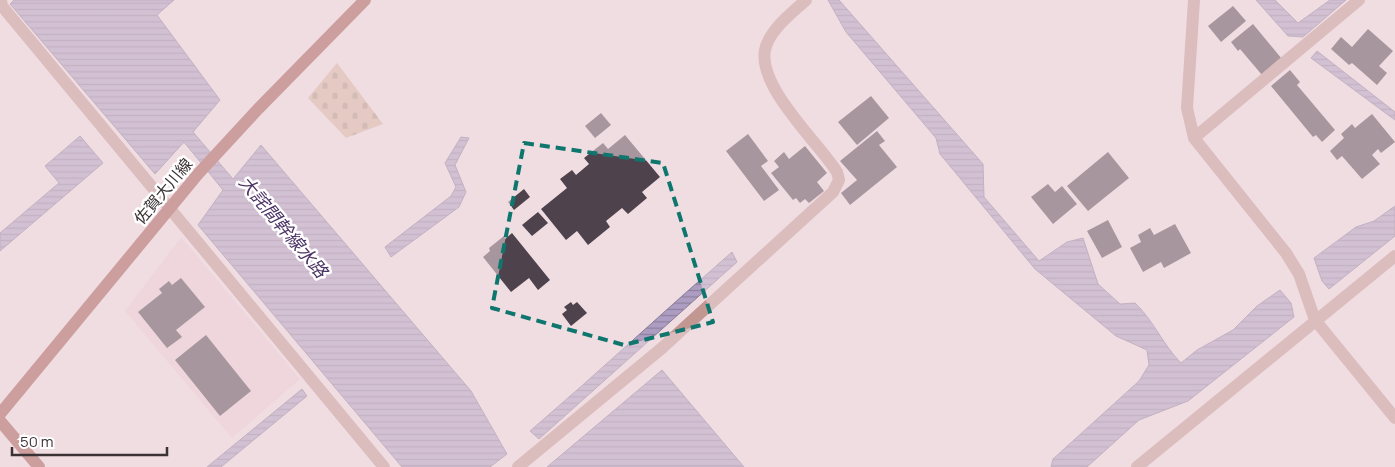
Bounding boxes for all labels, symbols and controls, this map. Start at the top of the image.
street label: 佐賀大川線 [129,153,197,229]
water label: 大詫間幹線水路 [234,170,335,284]
scale bar [12,424,168,456]
text: 50 m [20,431,54,452]

